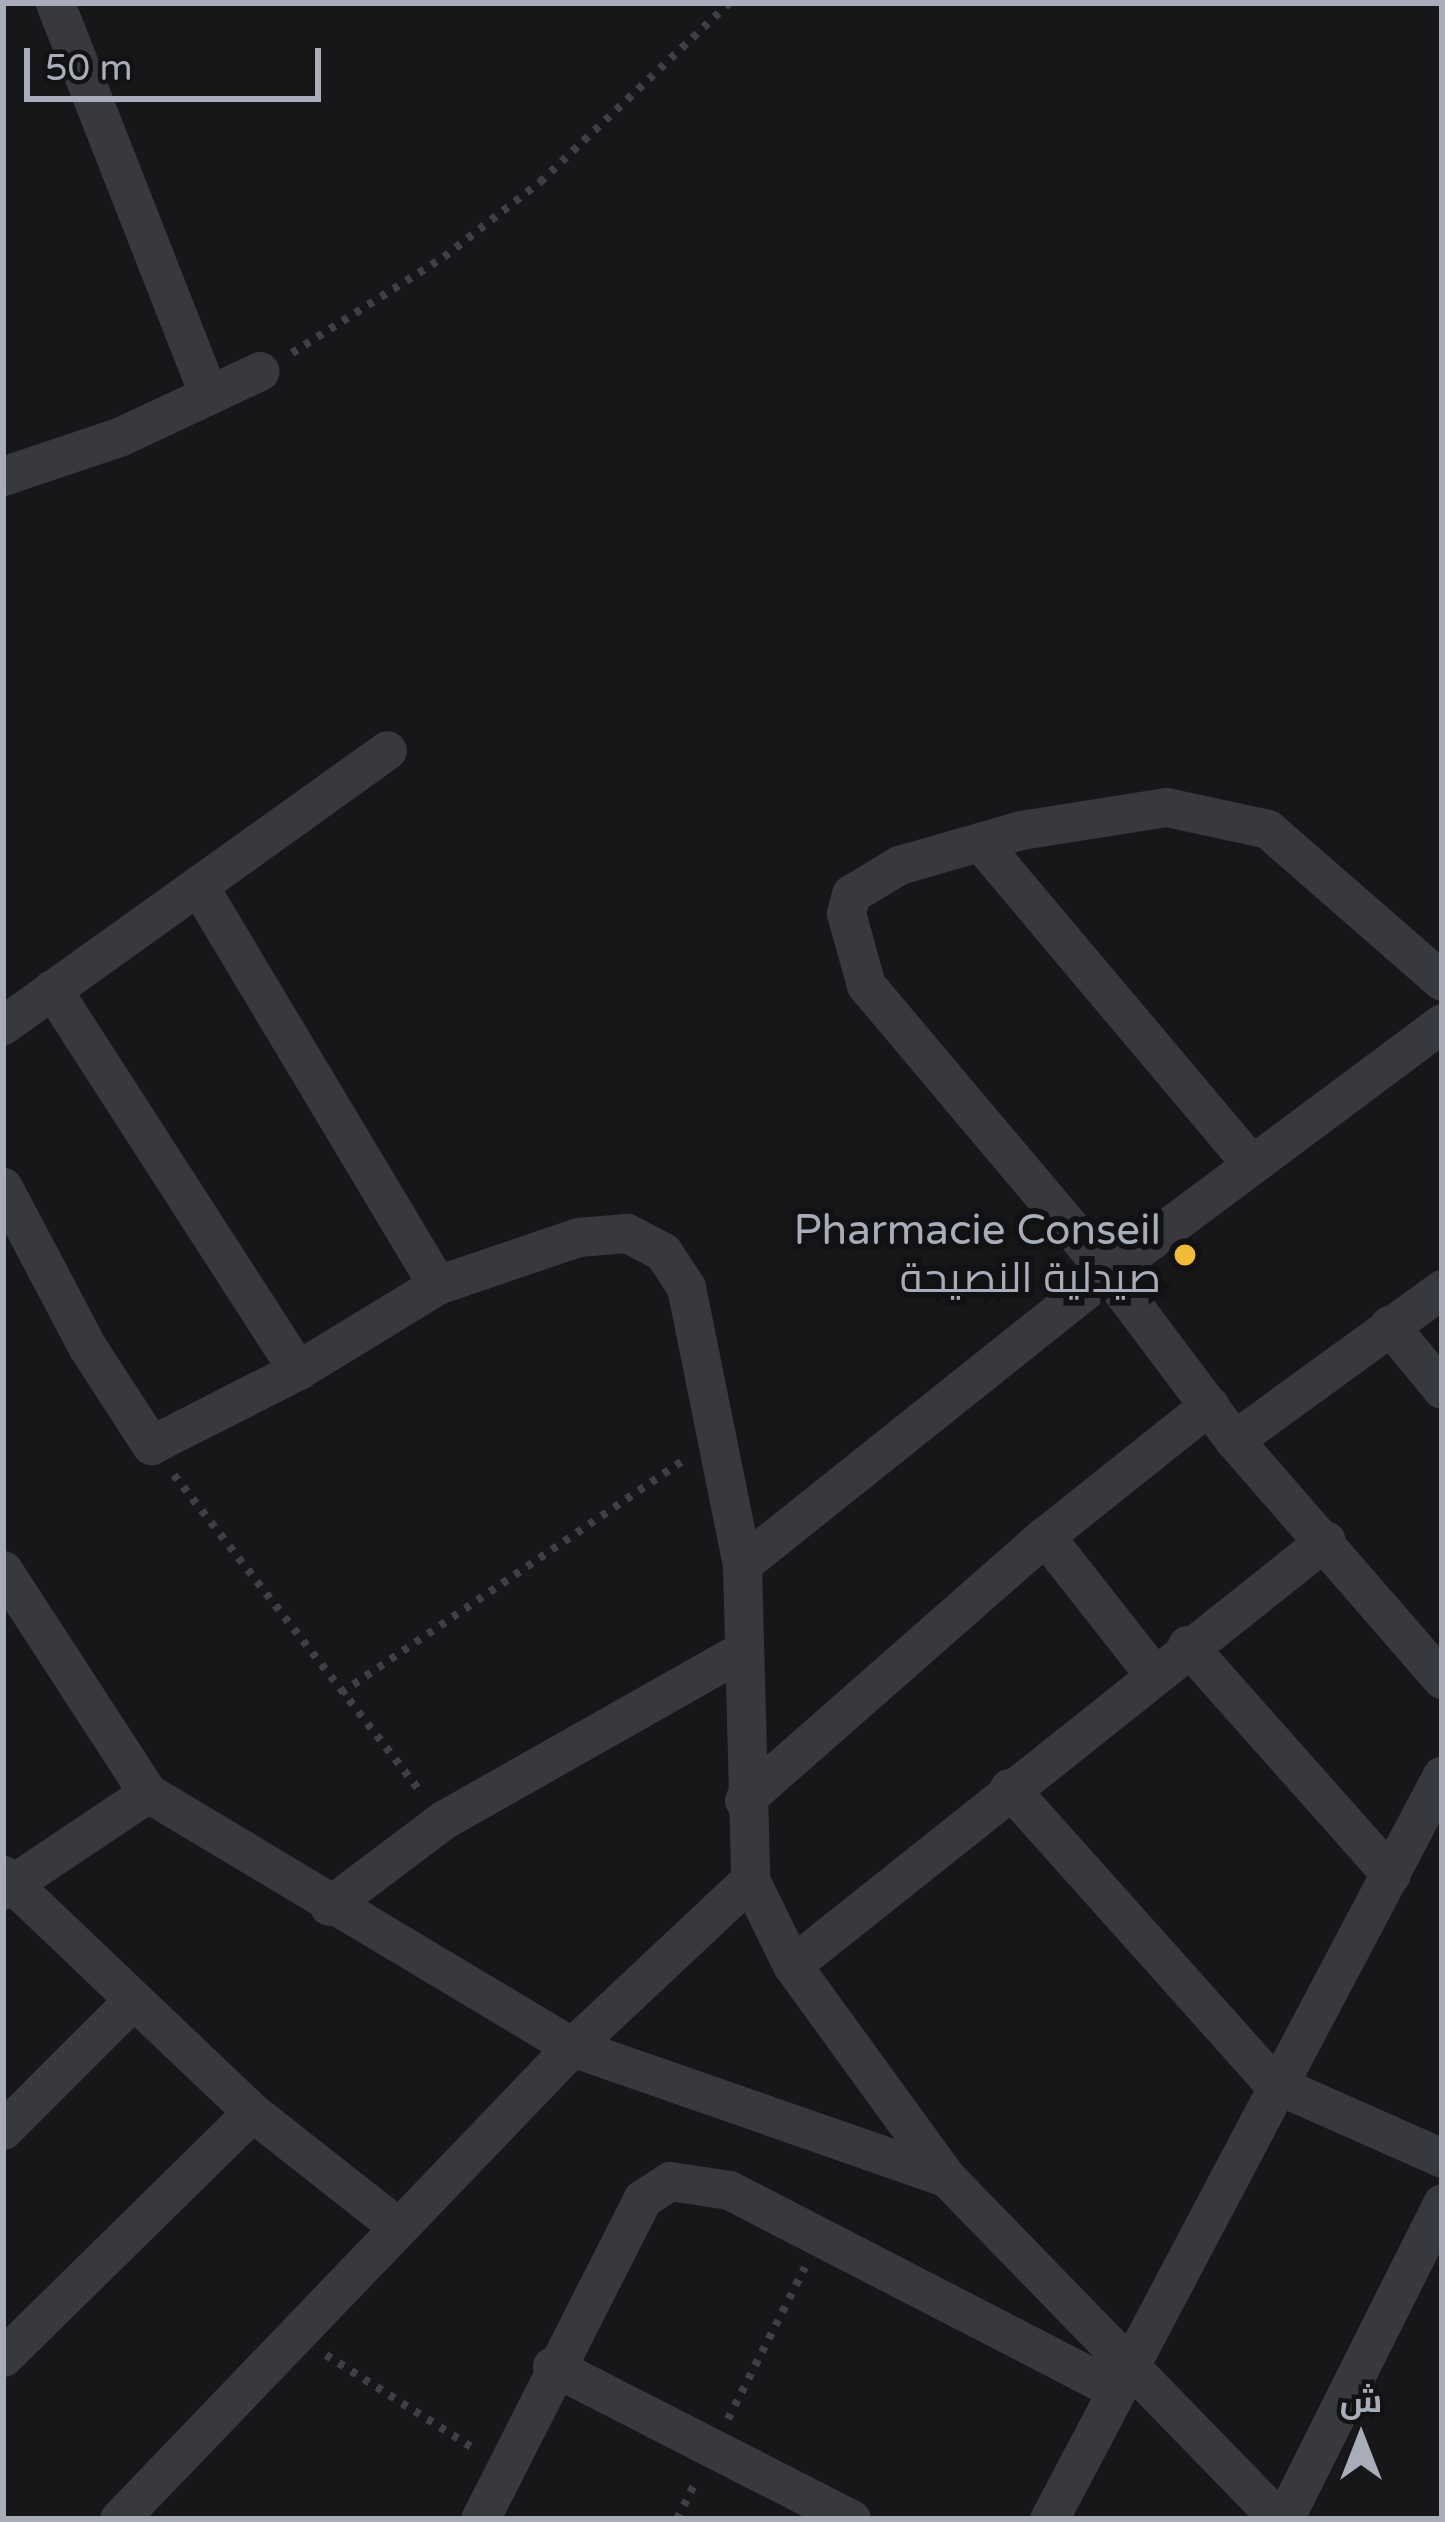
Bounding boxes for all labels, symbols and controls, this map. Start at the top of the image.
scale bar [30,24,327,98]
text: 50 m [45,47,133,90]
place label: Pharmacie Conseil صيدلية النصيحة [794,1206,1161,1304]
marker: Pharmacie Conseil صيدلية النصيحة [1172,1242,1198,1268]
north arrow [1301,2378,1421,2498]
text: ش [1340,2382,1382,2421]

